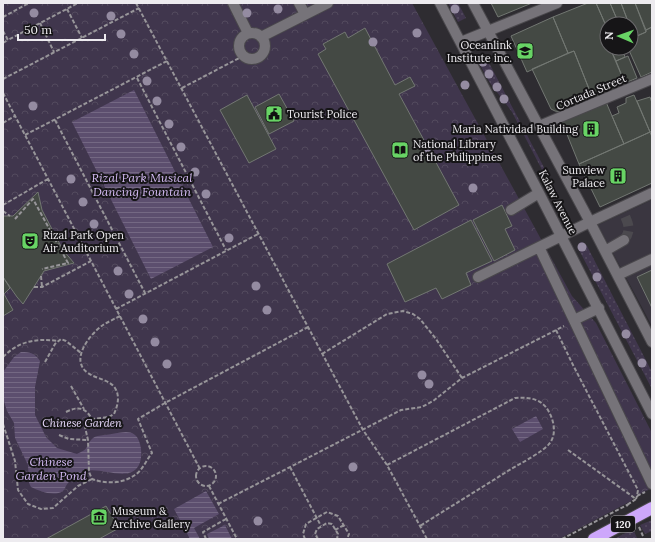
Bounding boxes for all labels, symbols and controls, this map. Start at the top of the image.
scale bar [18,16,105,42]
north arrow [599,16,639,56]
text: 50 m [24,22,52,37]
text: N [602,31,616,40]
place label: Oceanlink Institute inc. [447,38,512,65]
school or university icon: Oceanlink Institute inc. [515,41,535,61]
street label: Cortada Street [554,71,629,113]
public building icon: Tourist Police [264,104,284,124]
place label: Tourist Police [287,107,357,121]
building icon: Maria Natividad Building [581,119,601,139]
place label: Maria Natividad Building [452,122,579,136]
place label: National Library of the Philippines [413,137,502,164]
library icon: National Library of the Philippines [390,140,410,160]
place label: Sunview Palace [562,163,605,190]
building icon: Sunview Palace [608,166,628,186]
street label: Kalaw Avenue [536,167,580,237]
water label: Rizal Park Musical Dancing Fountain [91,170,193,199]
place label: Rizal Park Open Air Auditorium [42,228,124,255]
theatre icon: Rizal Park Open Air Auditorium [20,231,40,251]
park label: Chinese Garden [42,416,122,430]
water label: Chinese Garden Pond [15,454,87,483]
place label: Museum & Archive Gallery [111,504,190,531]
museum icon: Museum & Archive Gallery [89,507,109,527]
road number: 120 [611,516,635,532]

